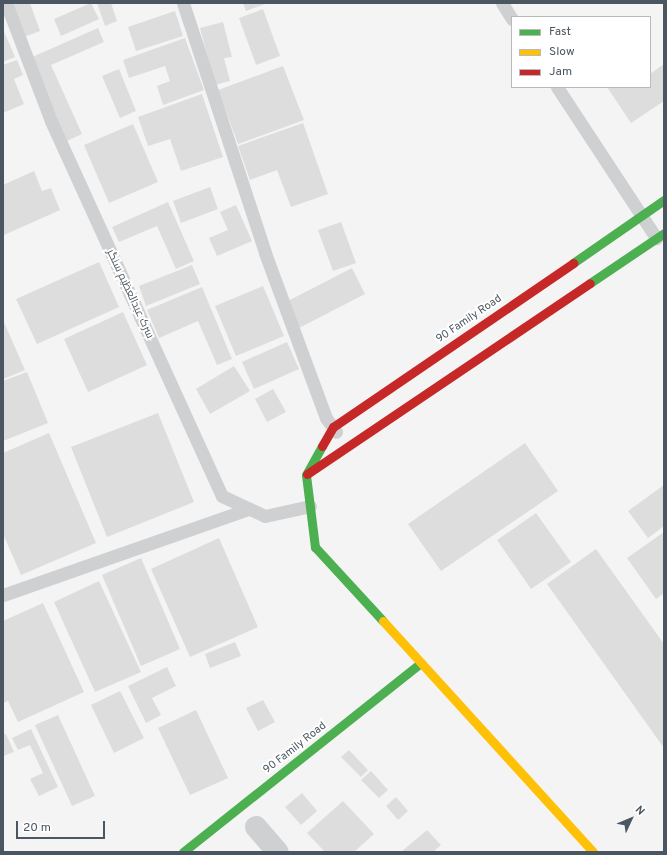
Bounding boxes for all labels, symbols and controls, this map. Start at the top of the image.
legend [511,16,651,88]
text: Fast [549,24,571,40]
text: Slow [549,44,575,60]
text: Jam [549,64,572,80]
street label: سرک عبدالعظیم سنگر [104,247,156,341]
street label: 90 Family Road [434,292,504,346]
street label: 90 Family Road [261,719,329,777]
north arrow [611,799,651,839]
text: N [632,803,647,818]
scale bar [18,813,107,839]
text: 20 m [23,820,51,836]

